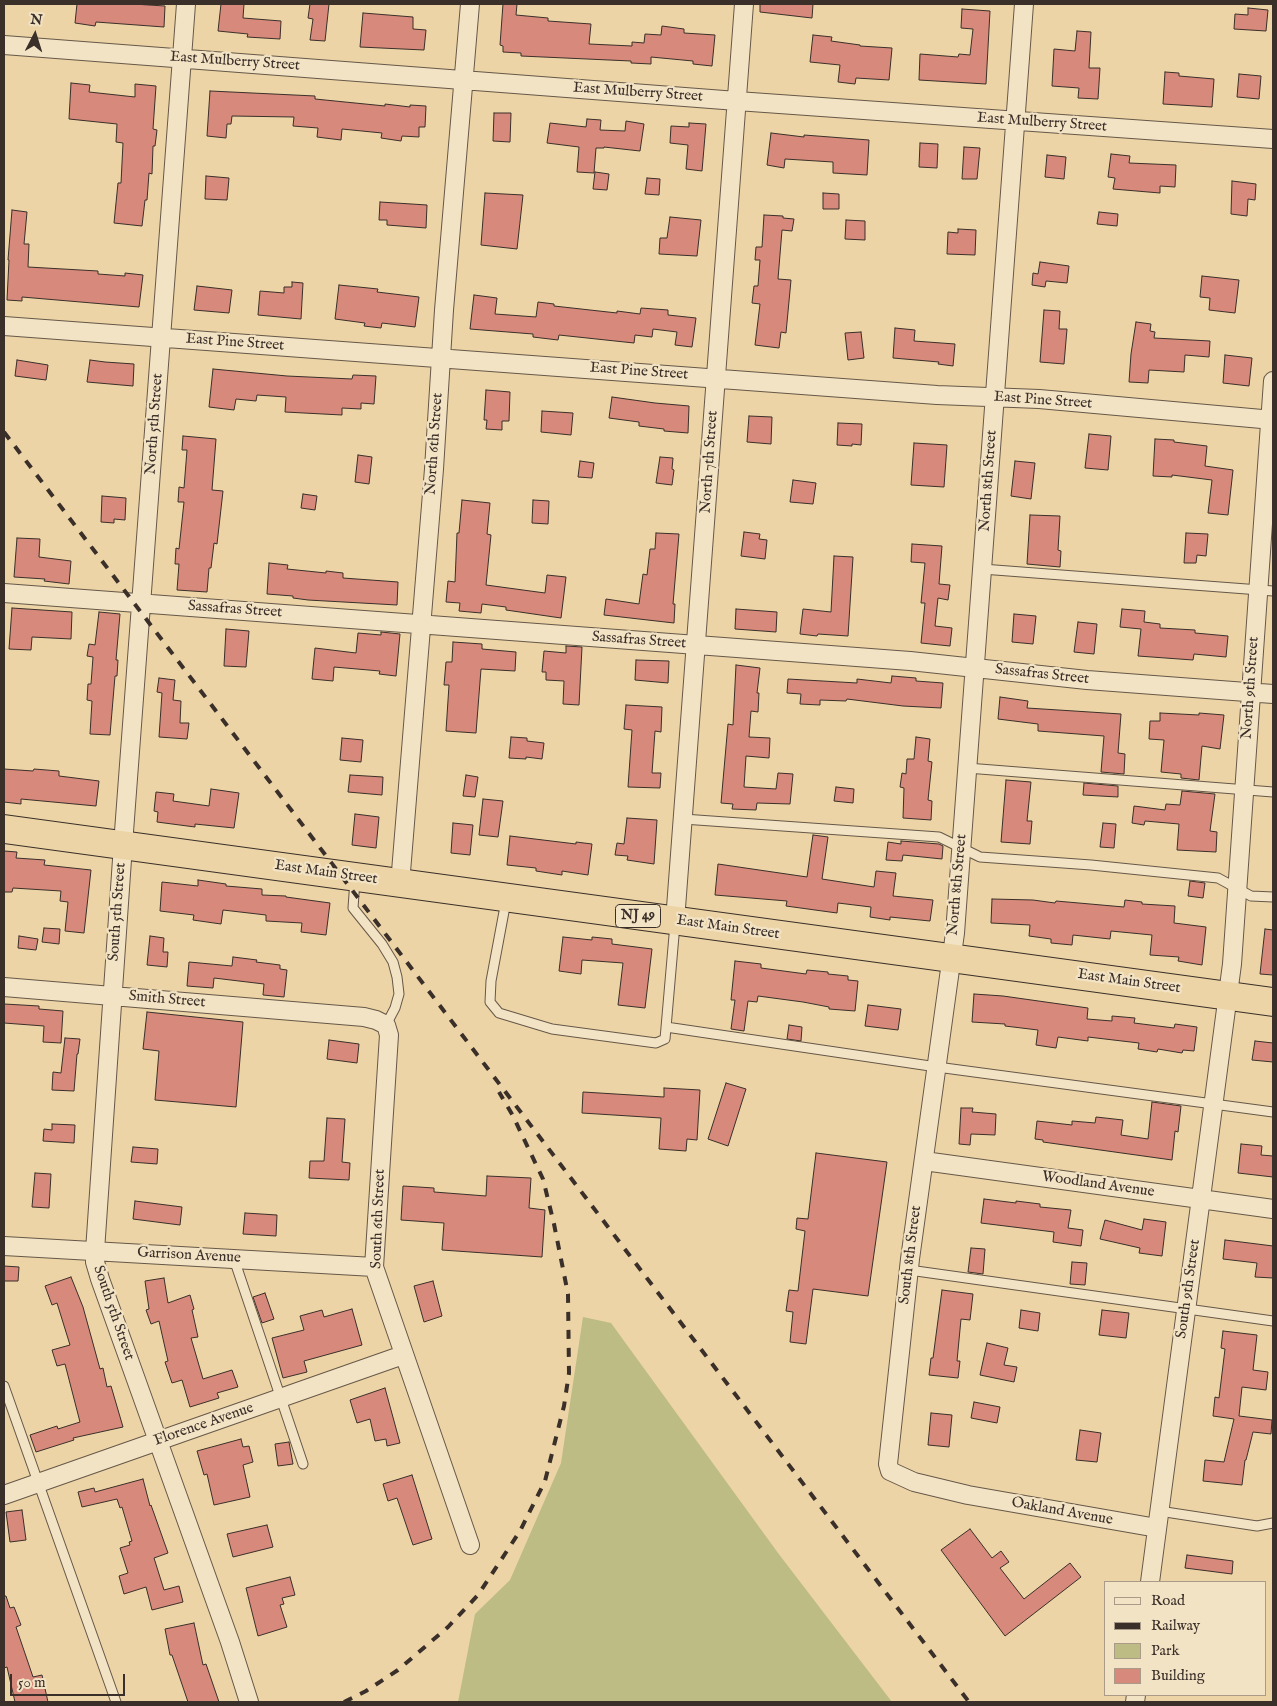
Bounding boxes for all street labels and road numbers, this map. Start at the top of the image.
street label: East Mulberry Street [169,48,301,76]
street label: East Mulberry Street [572,79,704,107]
street label: East Mulberry Street [976,109,1108,137]
street label: East Pine Street [185,331,285,355]
street label: East Pine Street [589,360,689,384]
street label: North 5th Street [142,373,168,475]
street label: East Pine Street [993,389,1093,413]
street label: North 6th Street [422,392,448,496]
street label: North 7th Street [697,410,723,514]
street label: North 8th Street [976,429,1002,533]
street label: Sassafras Street [187,598,283,622]
street label: Sassafras Street [591,629,687,653]
street label: North 9th Street [1238,636,1264,740]
street label: Sassafras Street [994,661,1090,689]
street label: North 8th Street [945,833,971,937]
street label: East Main Street [273,857,379,889]
street label: South 5th Street [106,862,130,962]
road number: NJ 49 [616,904,660,928]
street label: East Main Street [675,912,781,944]
street label: East Main Street [1076,966,1182,998]
street label: Smith Street [128,988,206,1012]
street label: Woodland Avenue [1041,1168,1155,1202]
street label: South 6th Street [368,1169,390,1269]
street label: South 8th Street [896,1205,926,1305]
street label: South 9th Street [1173,1238,1205,1340]
street label: Garrison Avenue [137,1244,241,1268]
street label: South 5th Street [88,1263,138,1363]
street label: Florence Avenue [152,1399,256,1451]
street label: Oakland Avenue [1010,1494,1114,1530]

